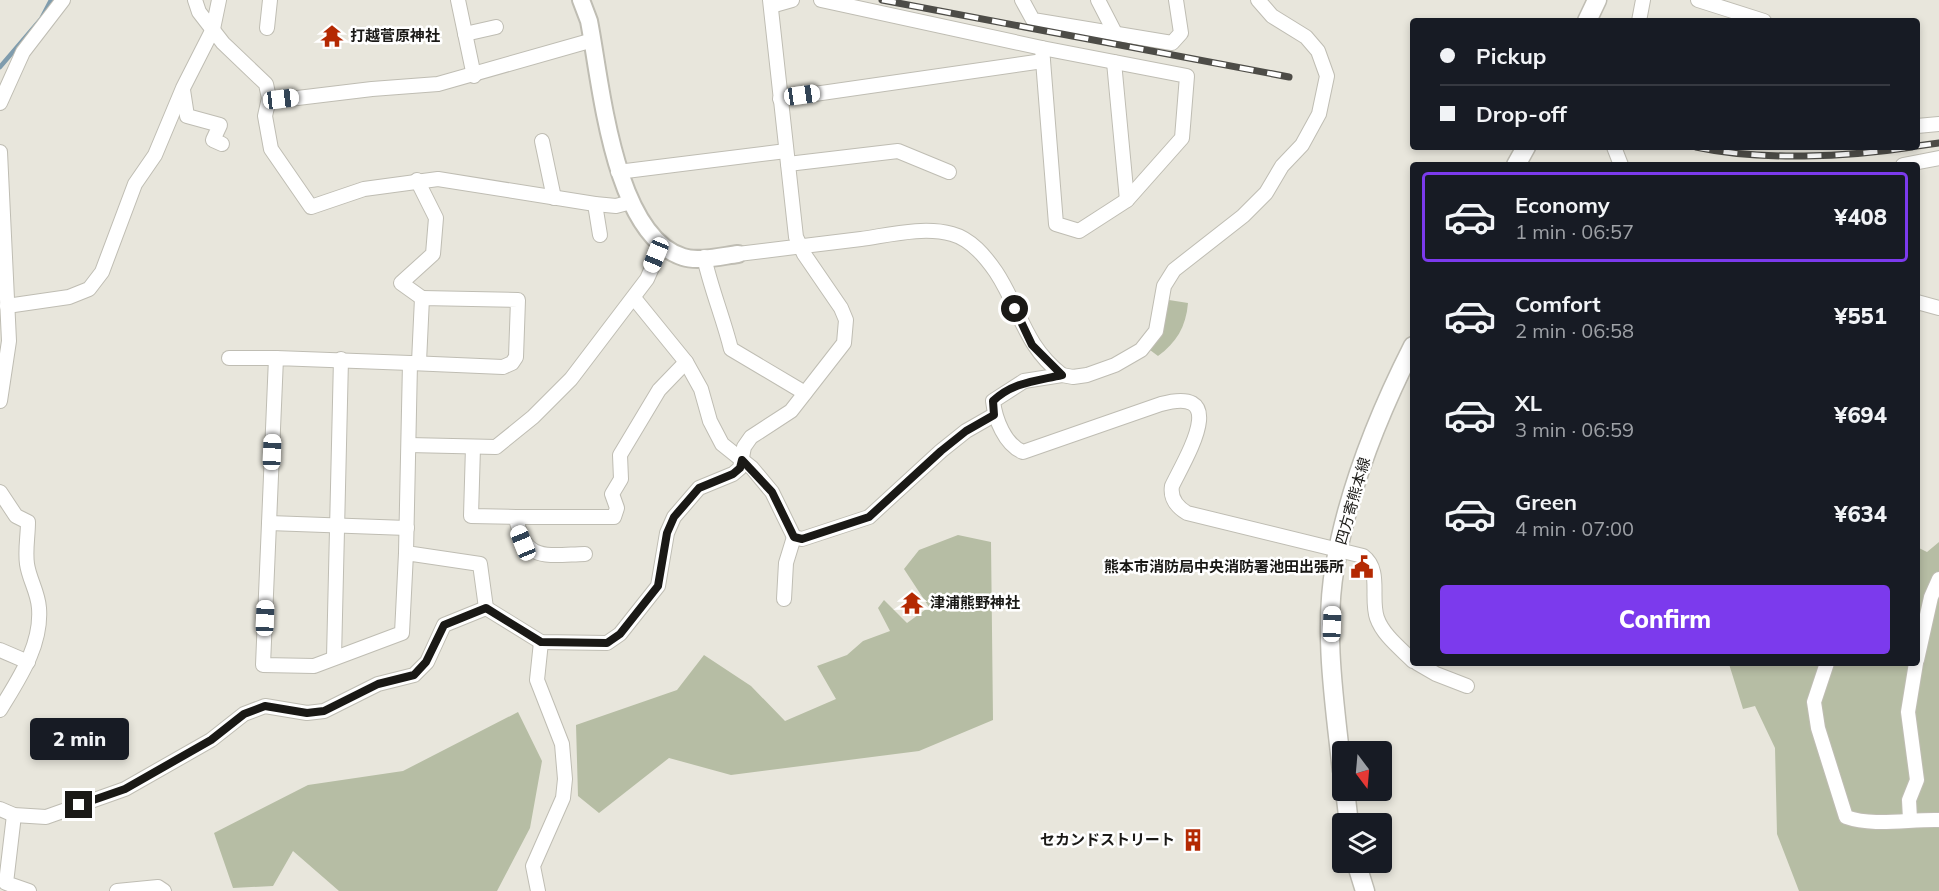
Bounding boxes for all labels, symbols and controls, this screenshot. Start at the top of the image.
temple icon: 打越菅原神社 [319,23,345,49]
place label: 打越菅原神社 [350,26,440,45]
text: Pickup [1476,42,1546,70]
car [783,84,821,106]
car [262,88,300,110]
text: Drop-off [1476,100,1567,128]
icon: car [1443,190,1497,244]
text: Economy [1515,191,1610,219]
text: ¥408 [1834,203,1887,231]
text: 1 min · 06:57 [1515,219,1634,244]
car [641,235,671,275]
icon: car [1443,289,1497,343]
text: Comfort [1515,290,1601,318]
route start [1001,295,1028,322]
text: ¥551 [1834,302,1887,330]
text: 2 min · 06:58 [1515,318,1634,343]
icon: car [1443,388,1497,442]
text: XL [1515,389,1542,417]
text: ¥694 [1834,401,1887,429]
text: 3 min · 06:59 [1515,417,1634,442]
car [262,434,282,470]
street label: 四方寄熊本線 [1331,455,1374,547]
icon: car [1443,487,1497,541]
text: Green [1515,488,1577,516]
text: ¥634 [1834,500,1887,528]
text: 4 min · 07:00 [1515,516,1634,541]
car [508,523,538,563]
public building icon: 熊本市消防局中央消防署池田出張所 [1349,554,1375,580]
place label: 熊本市消防局中央消防署池田出張所 [1104,557,1344,576]
button: Confirm [1440,585,1890,654]
temple icon: 津浦熊野神社 [899,590,925,616]
place label: 津浦熊野神社 [930,593,1020,612]
car [255,600,275,636]
car [1322,606,1342,642]
callout: 2 min [29,718,128,760]
text: 2 min [53,726,106,751]
north arrow [1332,741,1392,801]
map controls [1332,741,1392,873]
route end [65,791,92,818]
button: layers [1332,813,1392,873]
building icon: セカンドストリート [1180,827,1206,853]
place label: セカンドストリート [1040,830,1175,849]

